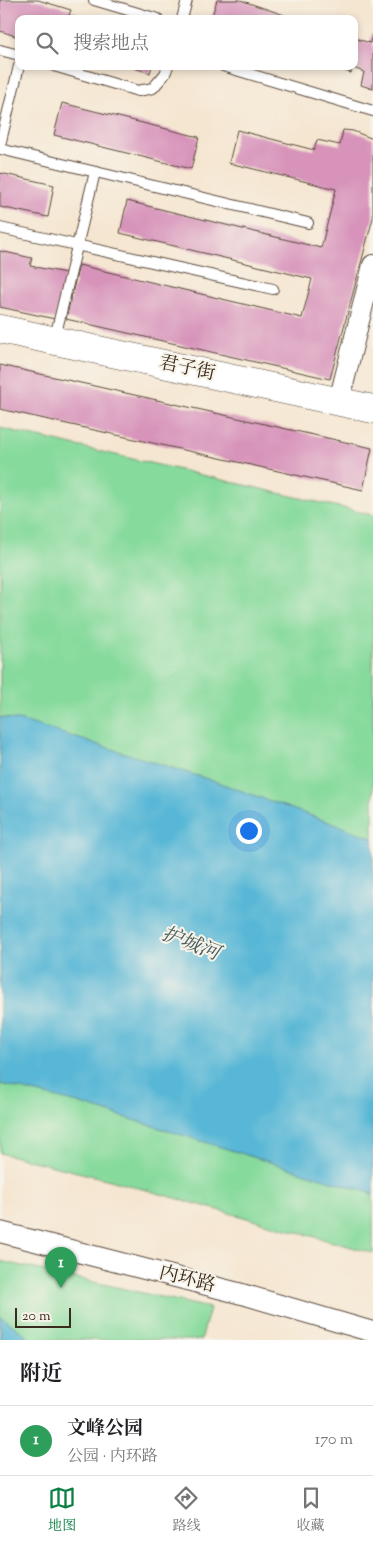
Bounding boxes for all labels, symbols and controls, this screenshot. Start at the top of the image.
search box [15,15,358,70]
icon: search [33,29,61,57]
text: 搜索地点 [73,31,149,58]
street label: 君子街 [156,350,218,388]
your location [236,818,262,844]
water label: 护城河 [157,921,226,970]
pin: 1 [45,1247,77,1288]
street label: 内环路 [156,1260,218,1300]
scale bar [15,1305,71,1328]
text: 20 m [22,1307,51,1327]
text: 附近 [20,1360,62,1390]
text: 文峰公园 [67,1416,143,1443]
text: 1 [33,1429,39,1452]
text: 170 m [315,1429,353,1452]
text: 公园 · 内环路 [67,1446,158,1469]
tab: 地图 [48,1484,76,1537]
tab: 路线 [172,1484,200,1537]
tab: 收藏 [297,1484,325,1537]

